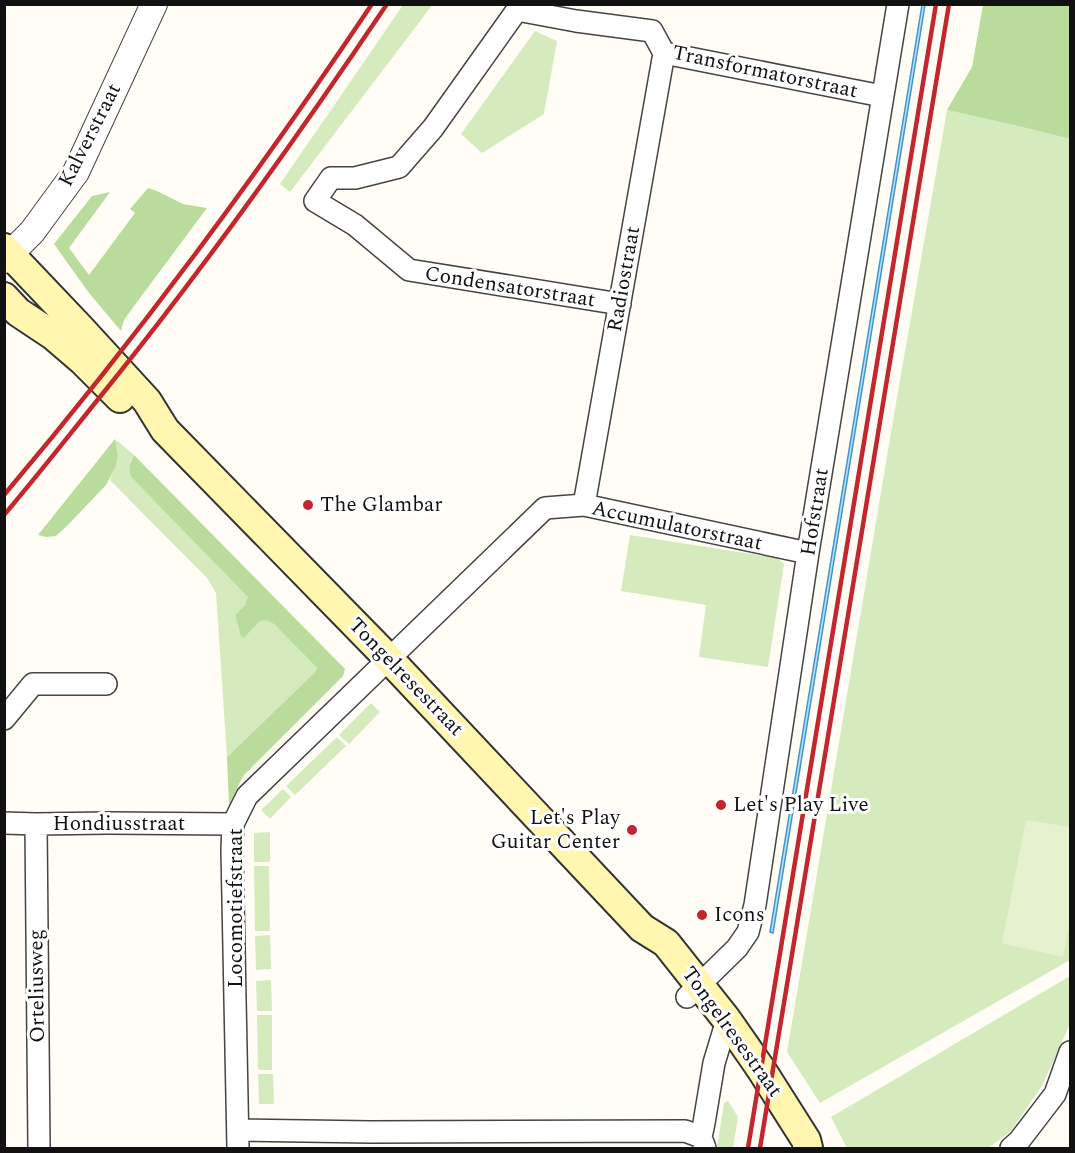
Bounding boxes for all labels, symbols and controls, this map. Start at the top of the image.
street label: Transformatorstraat [669,37,861,107]
street label: Kalverstraat [50,78,130,192]
street label: Radiostraat [599,224,649,334]
street label: Condensatorstraat [422,258,598,316]
street label: Hofstraat [792,466,838,558]
place label: The Glambar [320,489,443,521]
street label: Accumulatorstraat [589,492,765,560]
marker: The Glambar [301,498,315,512]
street label: Tongelresestraat [341,610,471,744]
place label: Let's Play Live [733,789,869,821]
marker: Let's Play Live [714,798,728,812]
place label: Let's Play Guitar Center [491,802,621,858]
street label: Hondiusstraat [53,808,185,840]
marker: Let's Play Guitar Center [625,823,639,837]
street label: Locomotiefstraat [220,828,252,988]
place label: Icons [714,899,765,931]
marker: Icons [695,908,709,922]
street label: Orteliusweg [20,929,54,1043]
street label: Tongelresestraat [674,960,790,1104]

